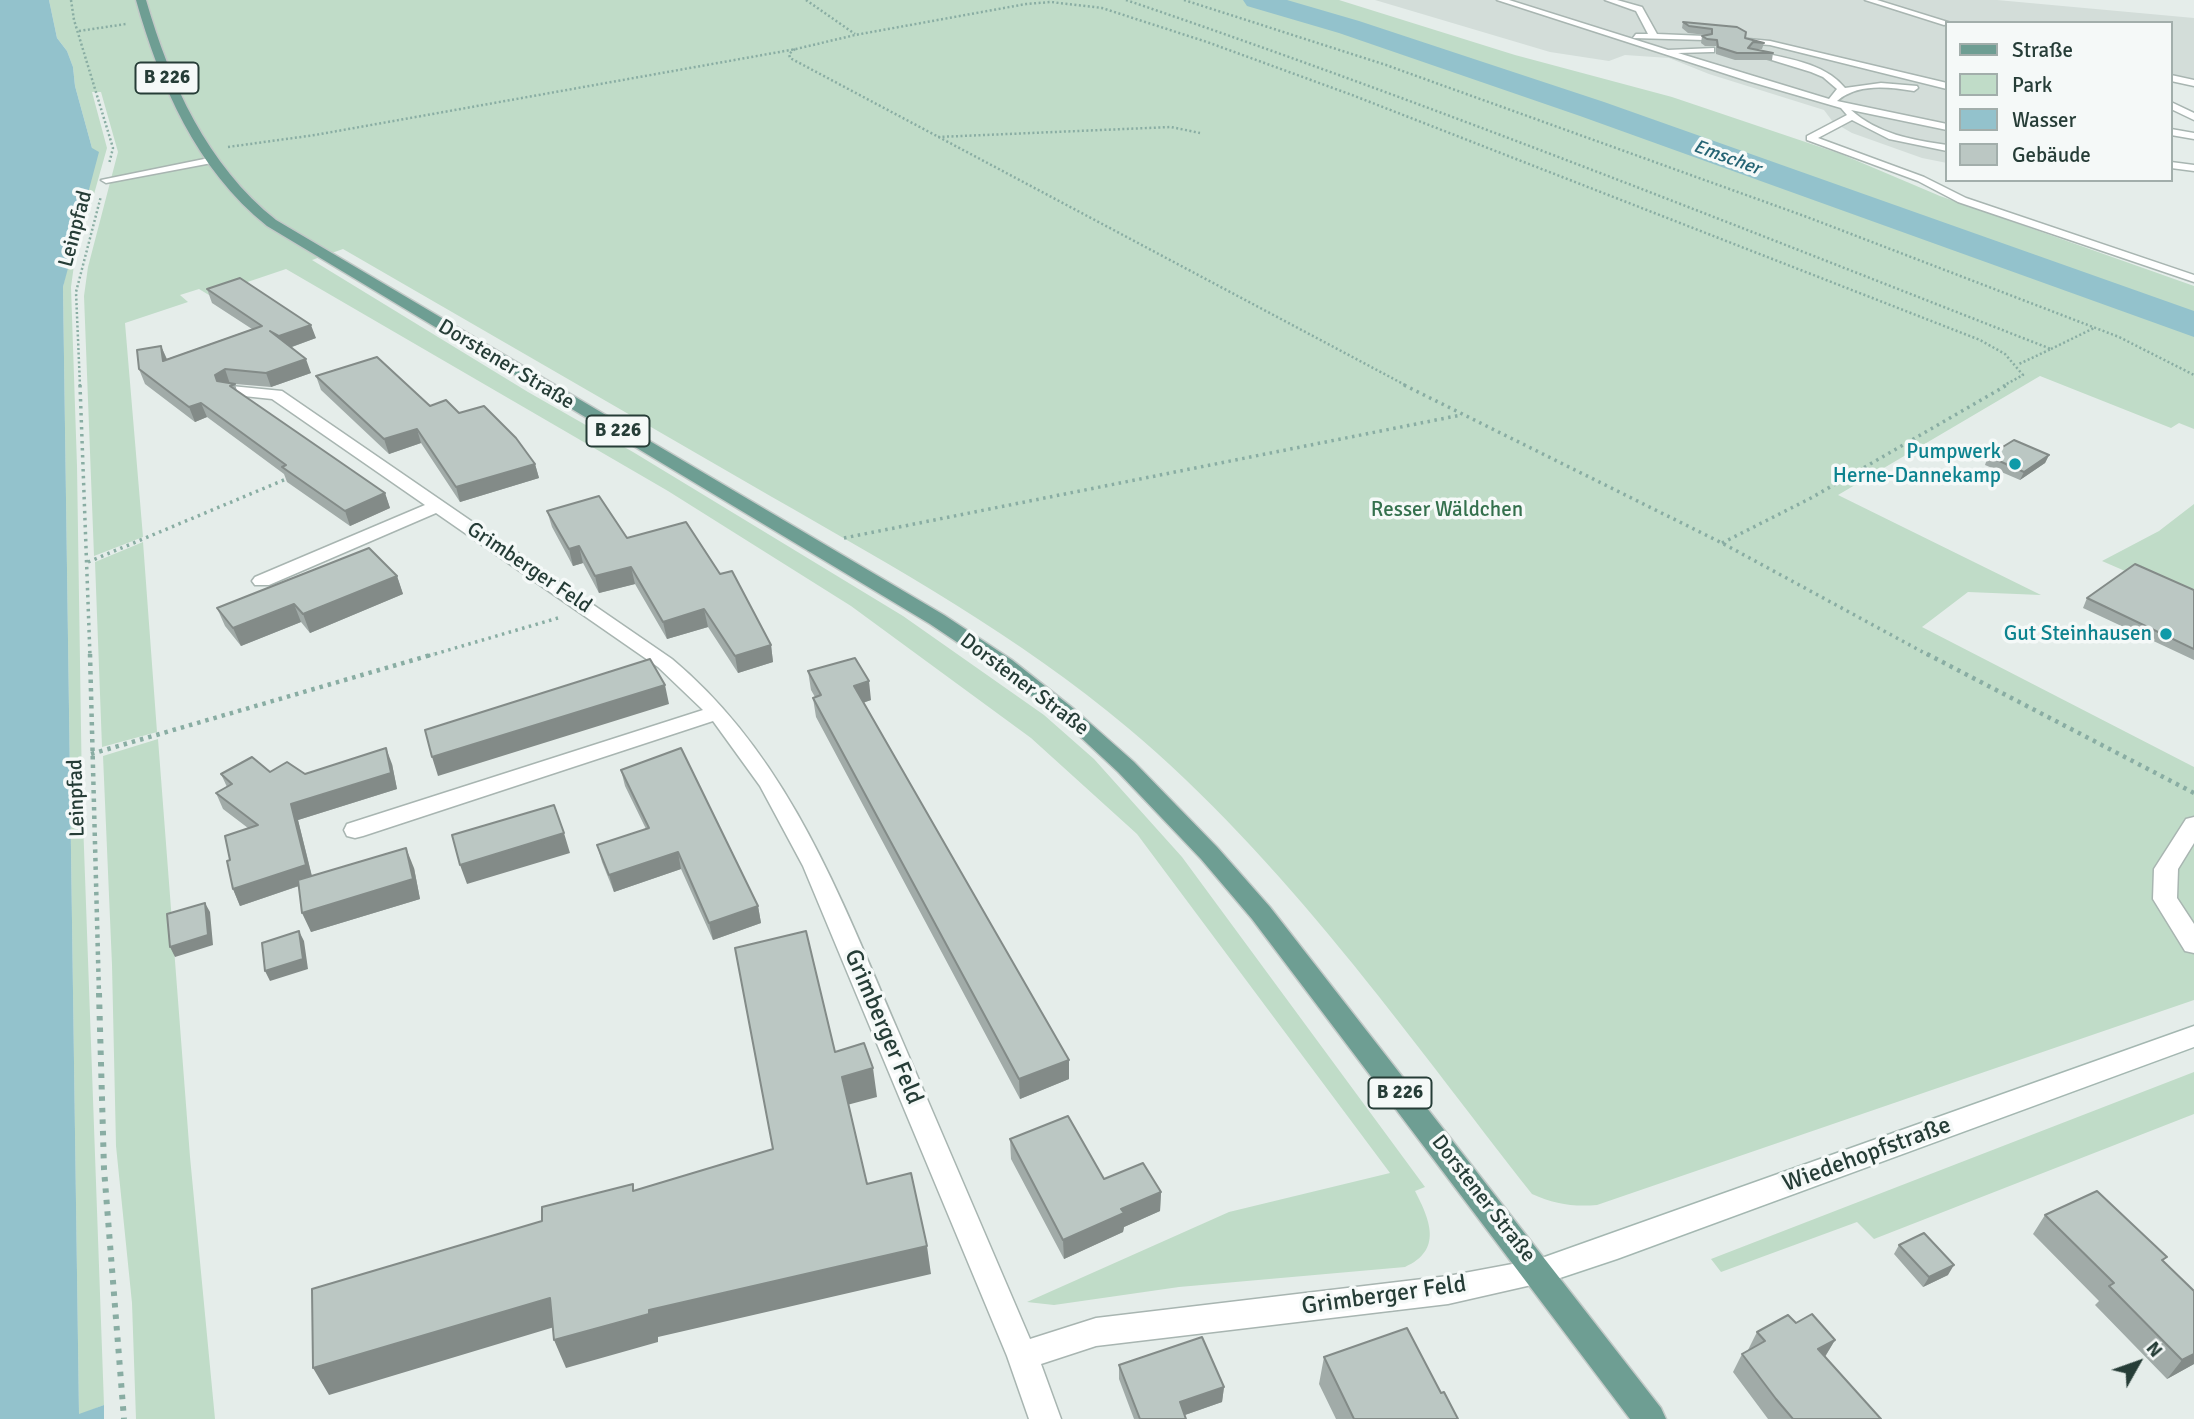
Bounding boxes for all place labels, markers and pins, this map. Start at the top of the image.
place label: Pumpwerk Herne-Dannekamp [1833,439,2001,489]
marker: Pumpwerk Herne-Dannekamp [2007,456,2023,472]
place label: Gut Steinhausen [2004,621,2152,647]
marker: Gut Steinhausen [2158,626,2174,642]

